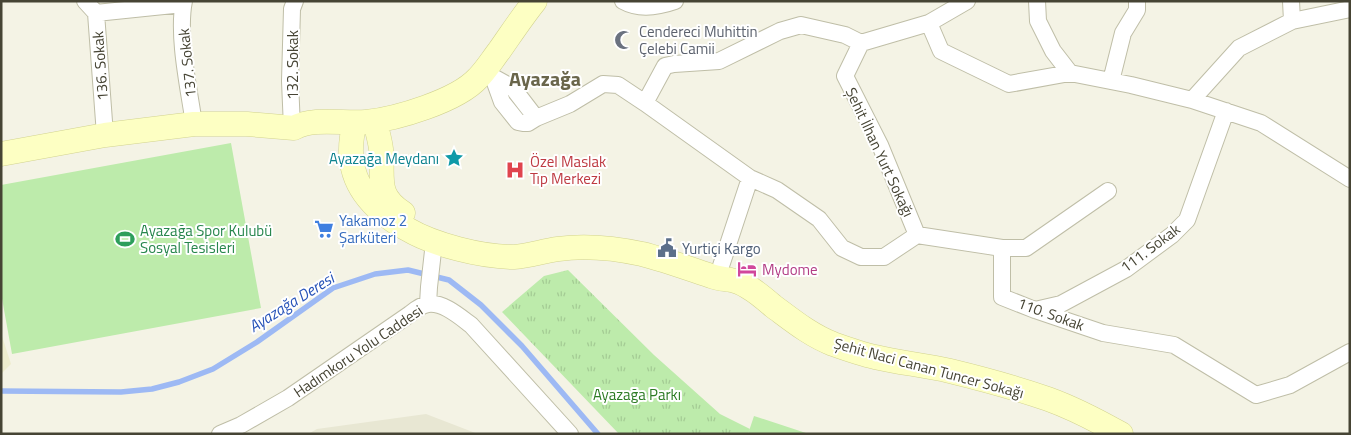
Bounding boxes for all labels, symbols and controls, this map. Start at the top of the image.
place label: Cendereci Muhittin Çelebi Camii [639,20,758,60]
street label: 137. Sokak [172,27,202,99]
mosque icon: Cendereci Muhittin Çelebi Camii [613,29,635,51]
street label: 136. Sokak [86,30,114,102]
street label: 132. Sokak [281,30,304,100]
district label: Ayazağa [509,63,581,94]
street label: Şehit İlhan Yurt Sokağı [840,84,920,220]
place label: Ayazağa Meydanı [329,147,439,170]
place icon: Ayazağa Meydanı [443,147,465,169]
place label: Özel Maslak Tıp Merkezi [530,150,606,190]
hospital icon: Özel Maslak Tıp Merkezi [504,159,526,181]
place label: Yakamoz 2 Şarküteri [339,209,407,249]
supermarket icon: Yakamoz 2 Şarküteri [313,218,335,240]
street label: 111. Sokak [1115,218,1185,278]
place label: Ayazağa Spor Kulubü Sosyal Tesisleri [140,219,272,259]
sports icon: Ayazağa Spor Kulubü Sosyal Tesisleri [114,228,136,250]
public building icon: Yurtiçi Kargo [656,237,678,259]
place label: Yurtiçi Kargo [682,237,761,260]
hotel icon: Mydome [736,258,758,280]
place label: Mydome [762,258,818,281]
water label: Ayazağa Deresi [244,265,340,338]
street label: 110. Sokak [1014,291,1088,337]
street label: Hadımkoru Yolu Caddesi [289,299,427,403]
street label: Şehit Naci Canan Tuncer Sokağı [831,332,1027,404]
park label: Ayazağa Parkı [593,383,681,406]

